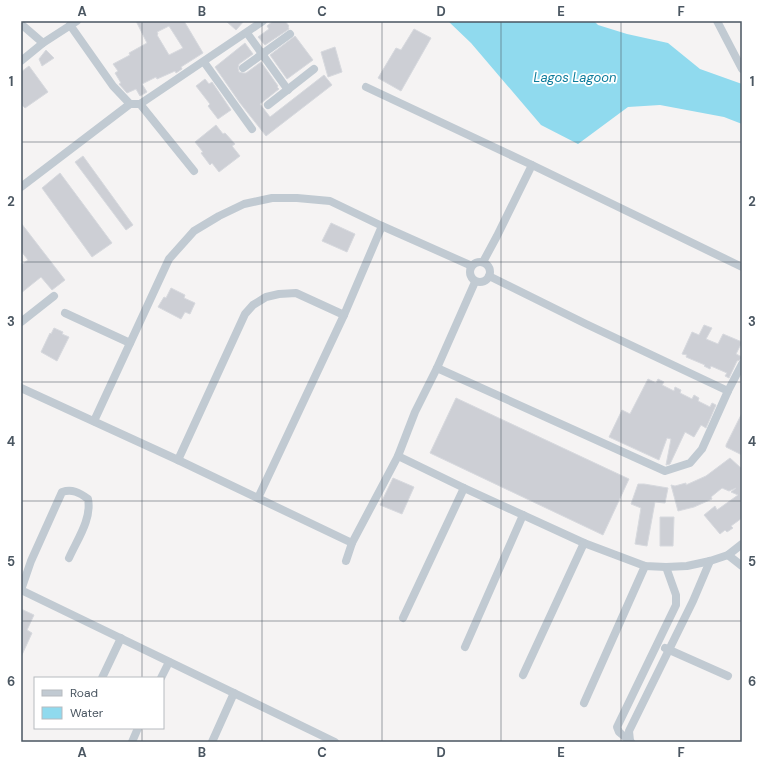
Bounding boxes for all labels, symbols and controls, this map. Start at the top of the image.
text: A [77,3,87,20]
text: B [198,3,206,20]
text: C [317,3,327,20]
text: D [436,3,446,20]
text: E [557,3,565,20]
text: F [677,3,685,20]
water label: Lagos Lagoon [534,69,616,86]
text: 1 [9,73,13,90]
text: 1 [750,73,754,90]
text: 2 [7,193,15,210]
text: 2 [748,193,756,210]
text: 3 [7,313,15,330]
text: 3 [748,313,756,330]
text: 4 [7,433,15,450]
text: 4 [748,433,756,450]
text: 5 [7,553,15,570]
text: 5 [748,553,756,570]
text: 6 [7,673,15,690]
text: 6 [748,673,756,690]
legend [34,677,164,729]
text: Road [70,685,98,701]
text: Water [70,705,104,721]
text: A [77,744,87,761]
text: B [198,744,206,761]
text: C [317,744,327,761]
text: D [436,744,446,761]
text: E [557,744,565,761]
text: F [677,744,685,761]

